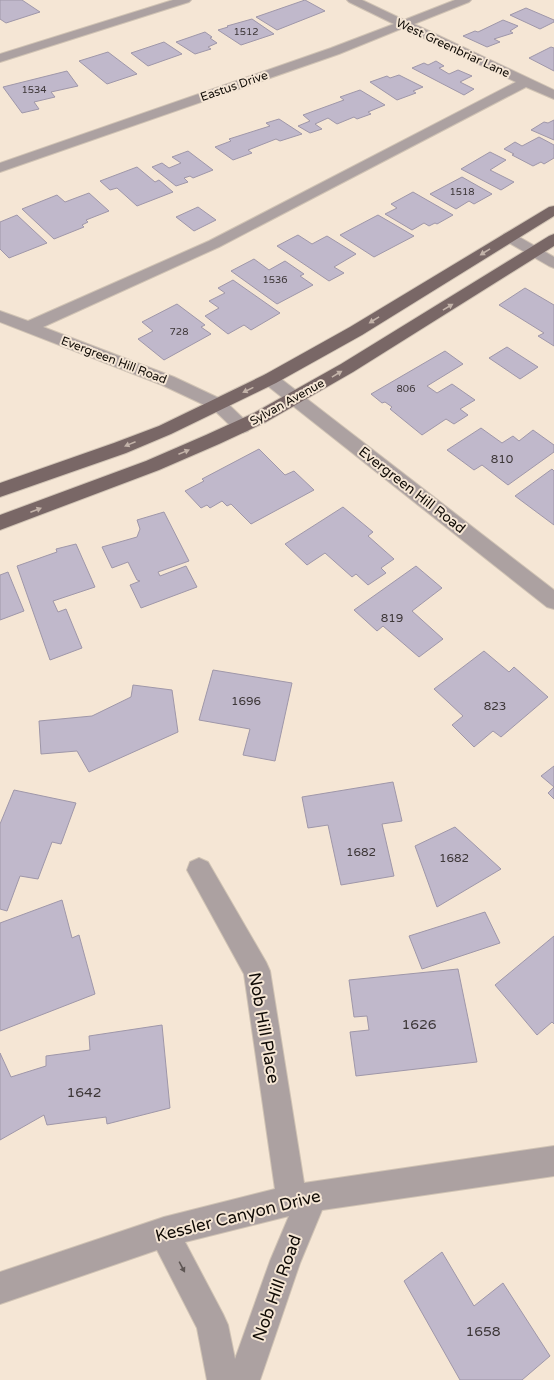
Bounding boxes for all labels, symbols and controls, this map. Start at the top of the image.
street label: West Greenbriar Lane [394,16,512,81]
house number: 1512 [233,26,259,38]
street label: Eastus Drive [198,68,270,104]
house number: 1534 [21,84,47,96]
house number: 1518 [449,186,475,198]
one-way arrow [480,248,490,256]
house number: 1536 [262,274,288,286]
one-way arrow [442,303,454,310]
one-way arrow [369,316,379,324]
house number: 728 [170,326,188,338]
street label: Evergreen Hill Road [59,333,169,387]
one-way arrow [331,371,343,378]
street label: Sylvan Avenue [247,376,327,428]
house number: 806 [397,383,415,395]
one-way arrow [243,387,254,393]
one-way arrow [124,441,136,447]
street label: Evergreen Hill Road [355,443,469,537]
one-way arrow [178,448,190,454]
house number: 810 [491,452,514,466]
one-way arrow [31,506,43,512]
house number: 819 [381,611,403,625]
house number: 1696 [231,694,261,708]
house number: 823 [484,699,506,713]
house number: 1682 [346,845,376,859]
house number: 1682 [439,851,469,865]
street label: Nob Hill Place [244,971,284,1085]
house number: 1626 [401,1016,437,1033]
house number: 1642 [66,1084,102,1101]
street label: Kessler Canyon Drive [153,1185,323,1247]
street label: Nob Hill Road [248,1232,306,1344]
one-way arrow [178,1261,185,1273]
house number: 1658 [465,1323,501,1340]

